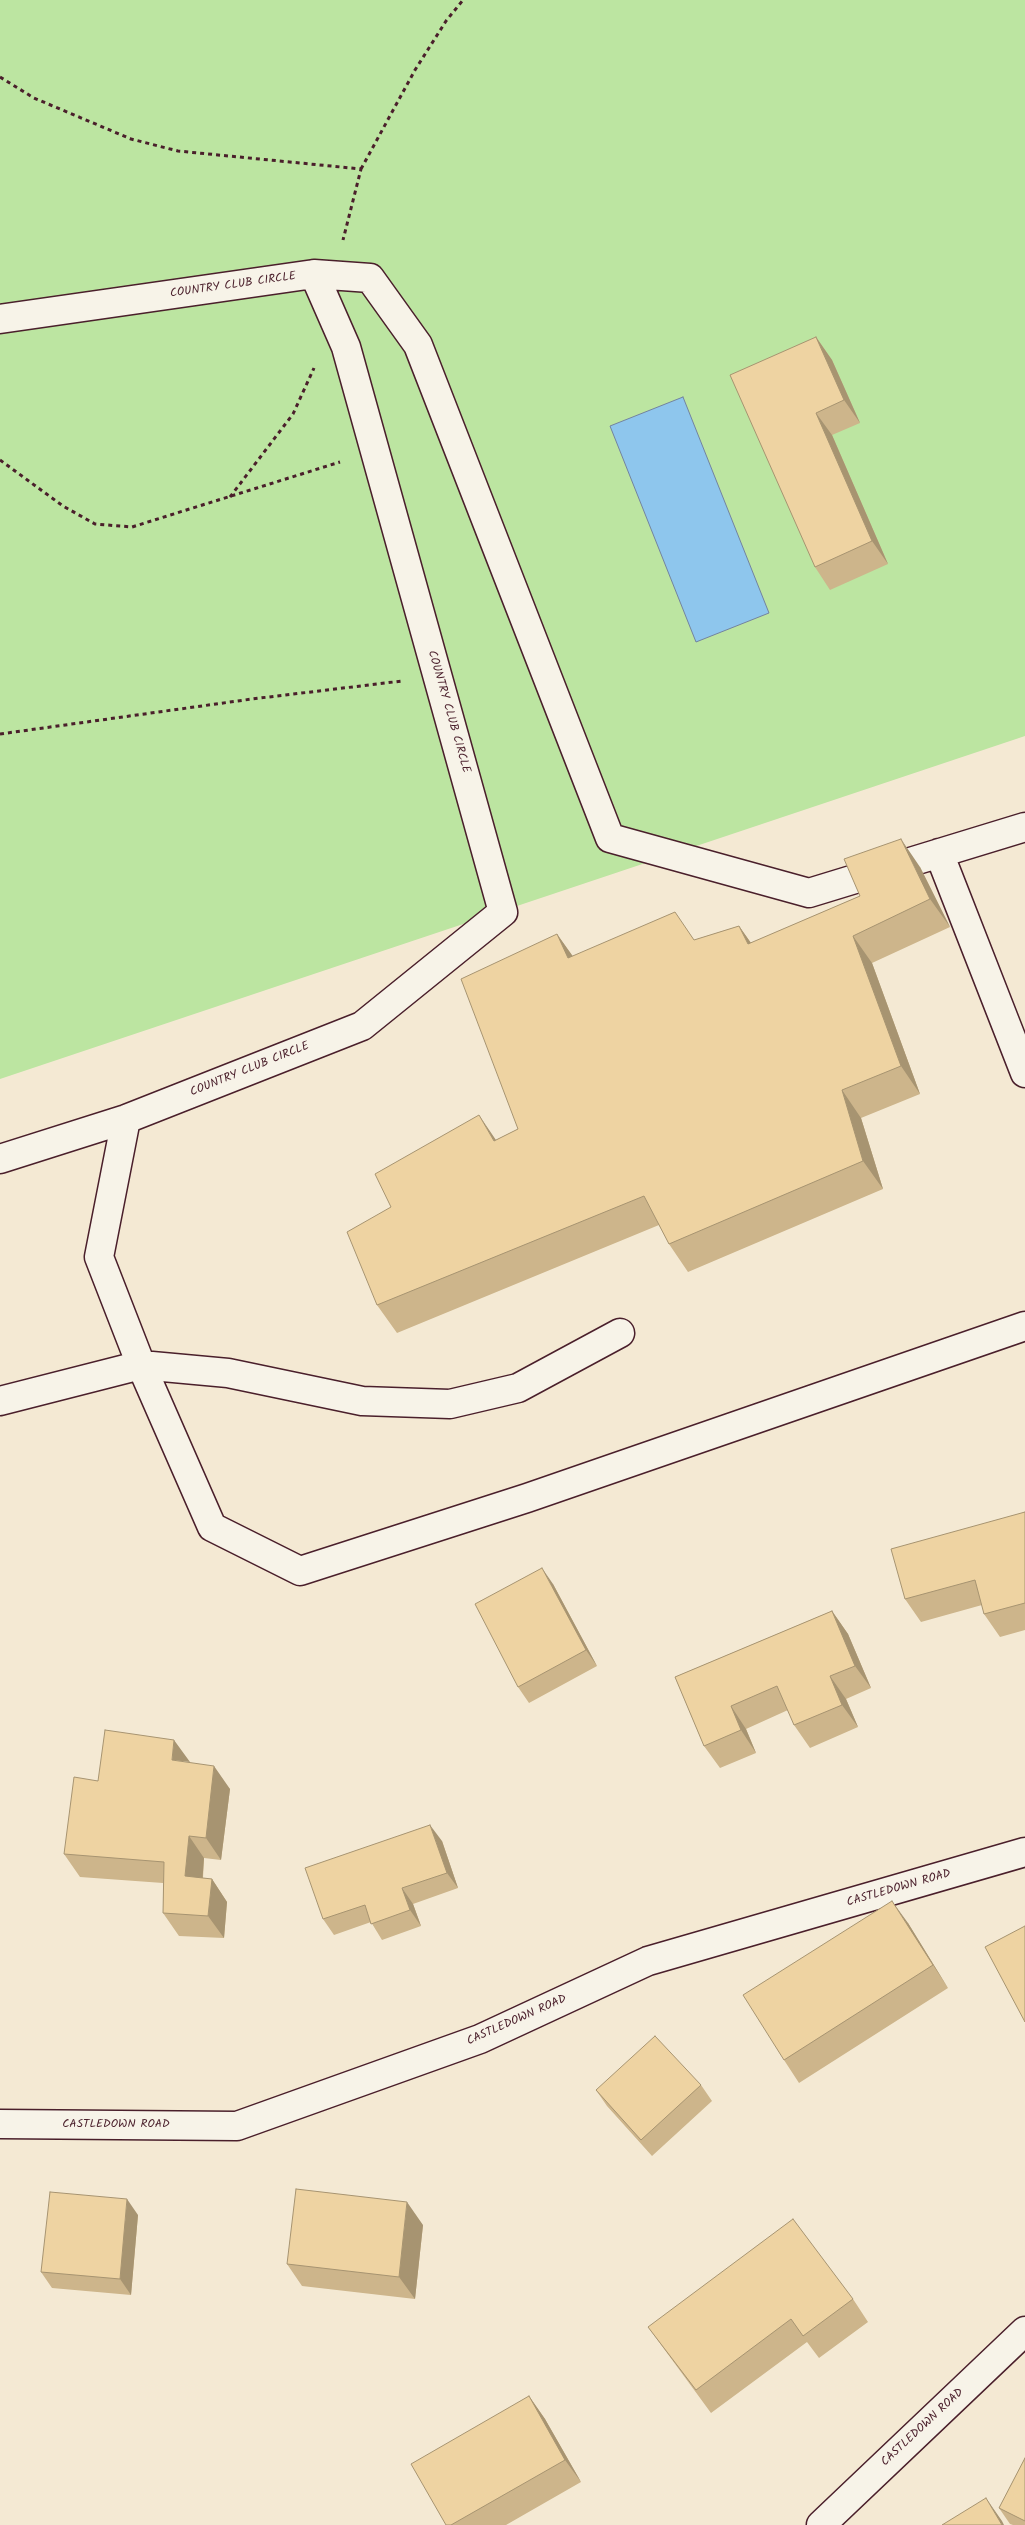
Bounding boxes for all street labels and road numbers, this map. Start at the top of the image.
street label: COUNTRY CLUB CIRCLE [169,270,297,302]
street label: COUNTRY CLUB CIRCLE [424,649,472,775]
street label: COUNTRY CLUB CIRCLE [188,1040,312,1100]
street label: CASTLEDOWN ROAD [845,1867,953,1911]
street label: CASTLEDOWN ROAD [465,1993,569,2049]
street label: CASTLEDOWN ROAD [62,2118,170,2132]
street label: CASTLEDOWN ROAD [879,2386,967,2470]

